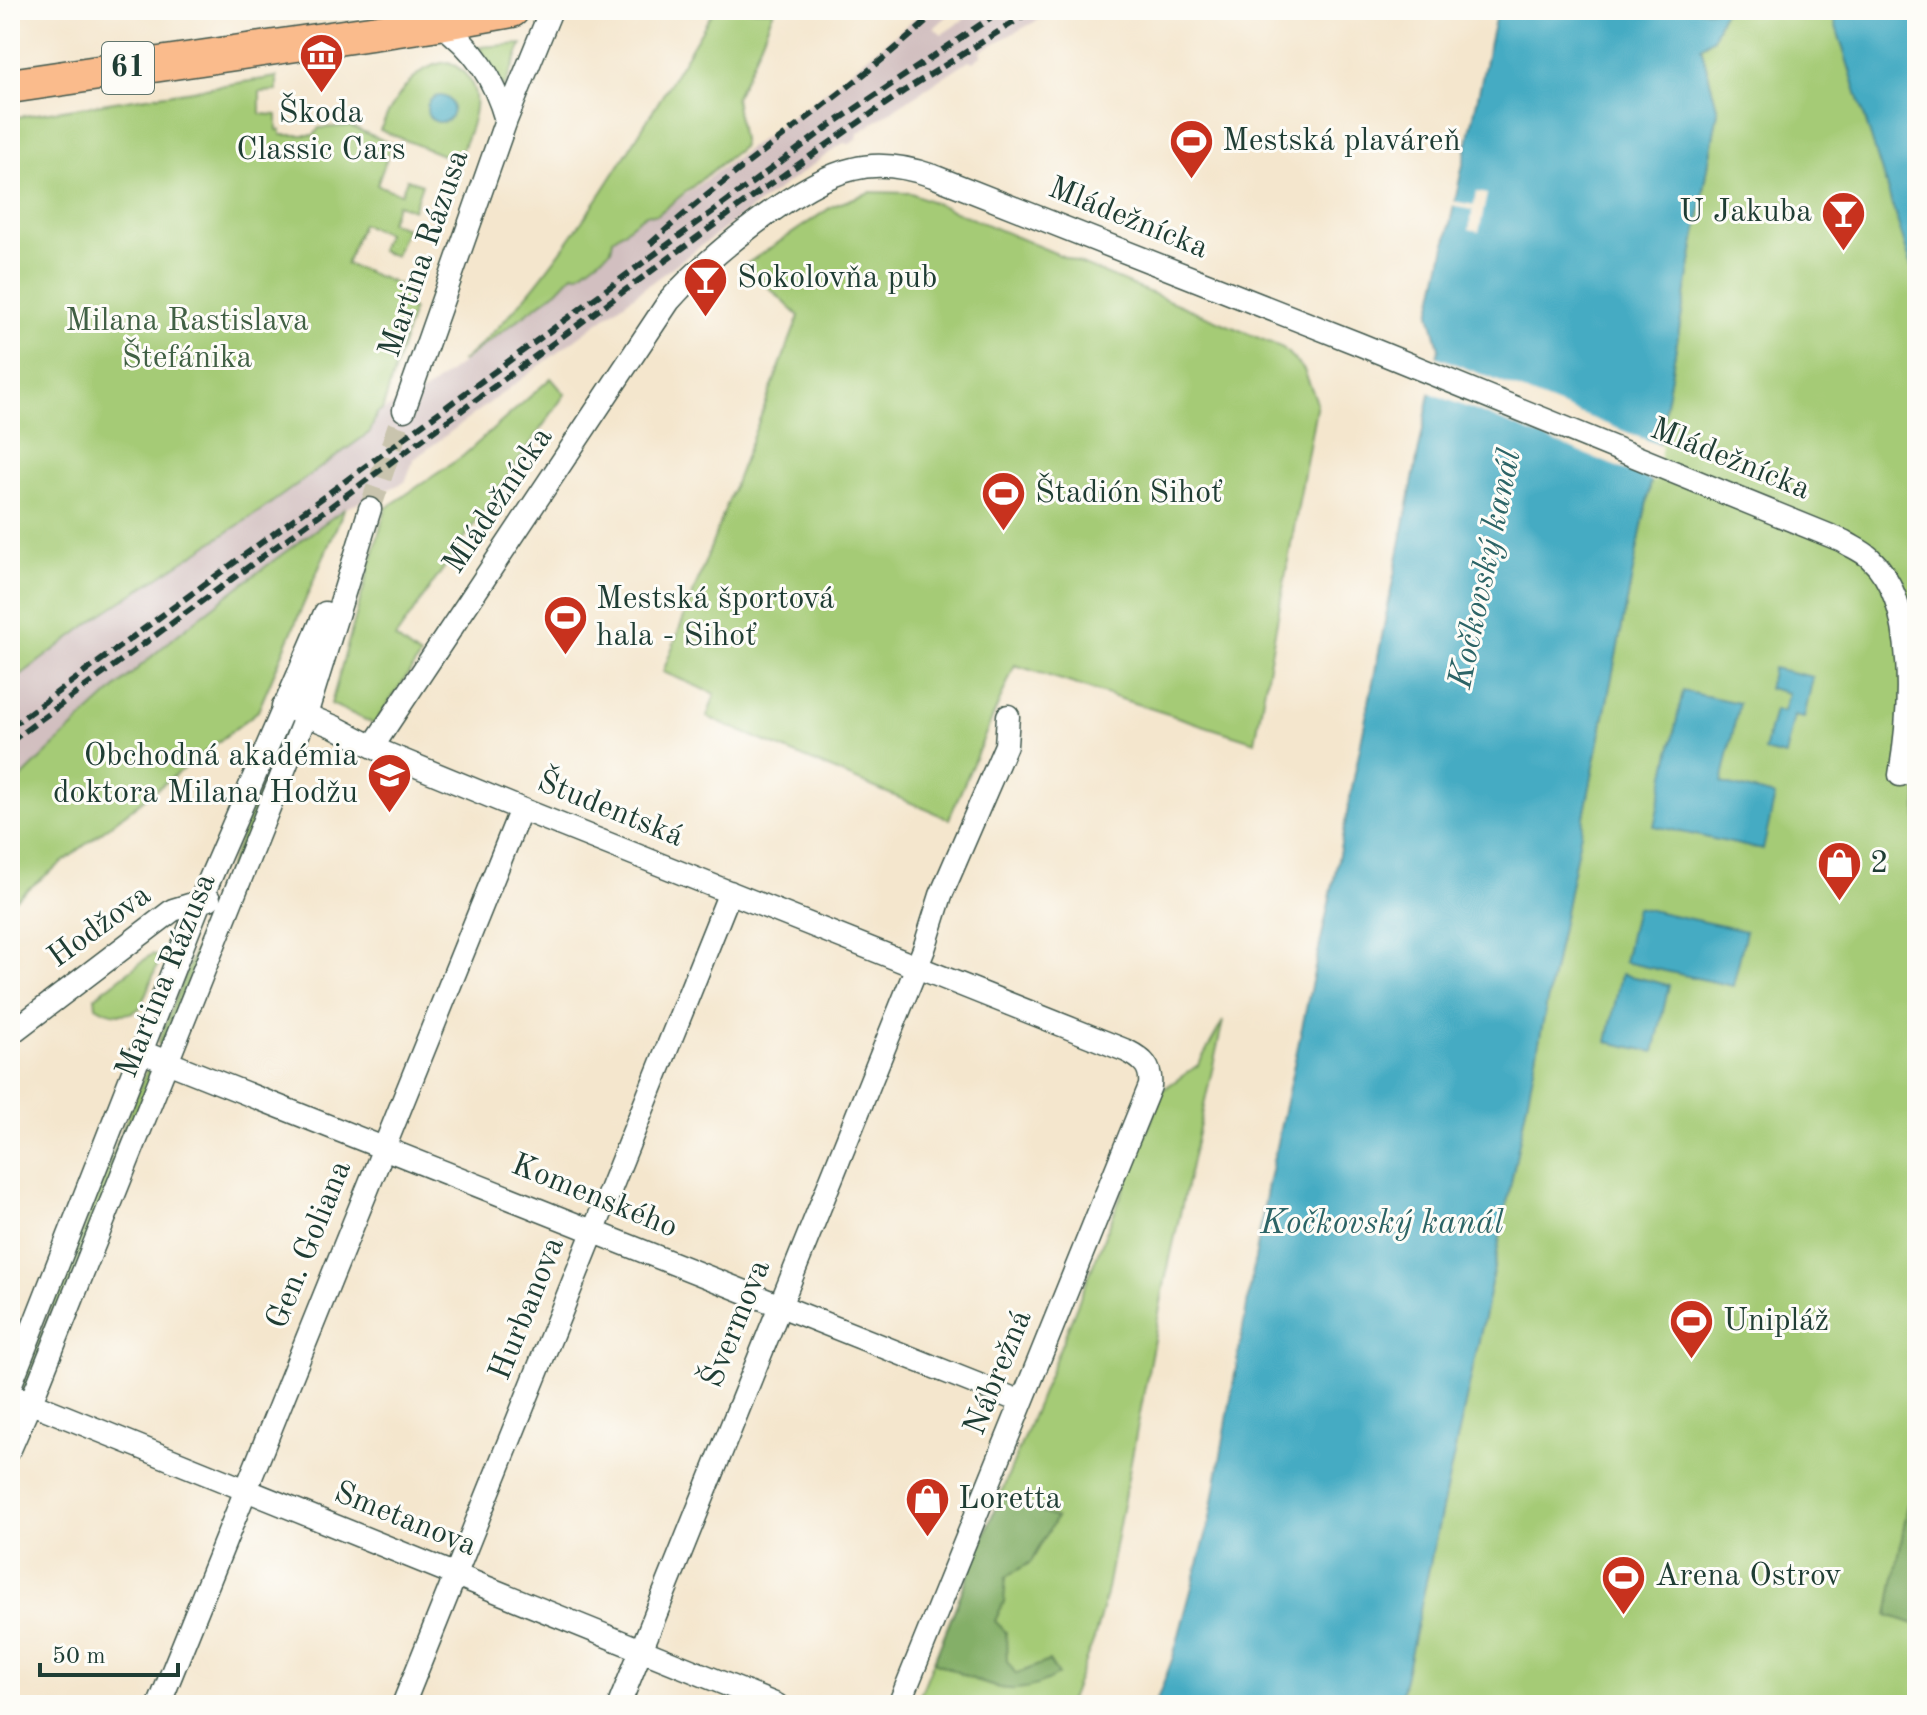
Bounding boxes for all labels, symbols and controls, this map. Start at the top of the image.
museum icon: Škoda Classic Cars [297,31,345,94]
road number: 61 [102,42,154,94]
place label: Škoda Classic Cars [236,92,406,167]
sports icon: Mestská plaváreň [1167,118,1215,181]
place label: Mestská plaváreň [1222,126,1461,158]
street label: Martina Rázusa [375,146,476,362]
street label: Mládežnícka [1044,172,1213,266]
bar icon: U Jakuba [1819,189,1867,252]
place label: U Jakuba [1679,197,1812,229]
bar icon: Sokolovňa pub [682,255,730,318]
place label: Sokolovňa pub [737,263,937,295]
park label: Milana Rastislava Štefánika [65,306,309,375]
street label: Mládežnícka [1646,413,1815,507]
street label: Mládežnícka [438,422,560,580]
water label: Kočkovský kanál [1444,446,1528,693]
sports icon: Štadión Sihoť [980,470,1028,533]
place label: Štadión Sihoť [1035,472,1223,510]
place label: Mestská športová hala - Sihoť [596,584,835,653]
sports icon: Mestská športová hala - Sihoť [541,594,589,657]
place label: Obchodná akadémia doktora Milana Hodžu [53,741,358,810]
school or university icon: Obchodná akadémia doktora Milana Hodžu [365,751,413,814]
street label: Študentská [532,761,690,854]
shop icon: 2 [1815,840,1863,903]
place label: 2 [1870,848,1889,880]
street label: Martina Rázusa [111,869,223,1083]
street label: Hodžova [43,879,157,975]
street label: Komenského [506,1149,682,1245]
street label: Gen. Goliana [262,1156,358,1334]
water label: Kočkovský kanál [1259,1207,1504,1241]
street label: Hurbanova [485,1233,571,1385]
street label: Švermova [691,1253,777,1392]
sports icon: Unipláž [1668,1298,1716,1361]
street label: Nábrežná [959,1306,1039,1440]
place label: Unipláž [1723,1306,1829,1338]
shop icon: Loretta [903,1476,951,1539]
street label: Smetanova [329,1477,481,1563]
place label: Loretta [958,1484,1062,1516]
sports icon: Arena Ostrov [1600,1553,1648,1616]
place label: Arena Ostrov [1655,1561,1841,1593]
scale bar [40,1627,178,1677]
text: 50 m [52,1645,106,1669]

